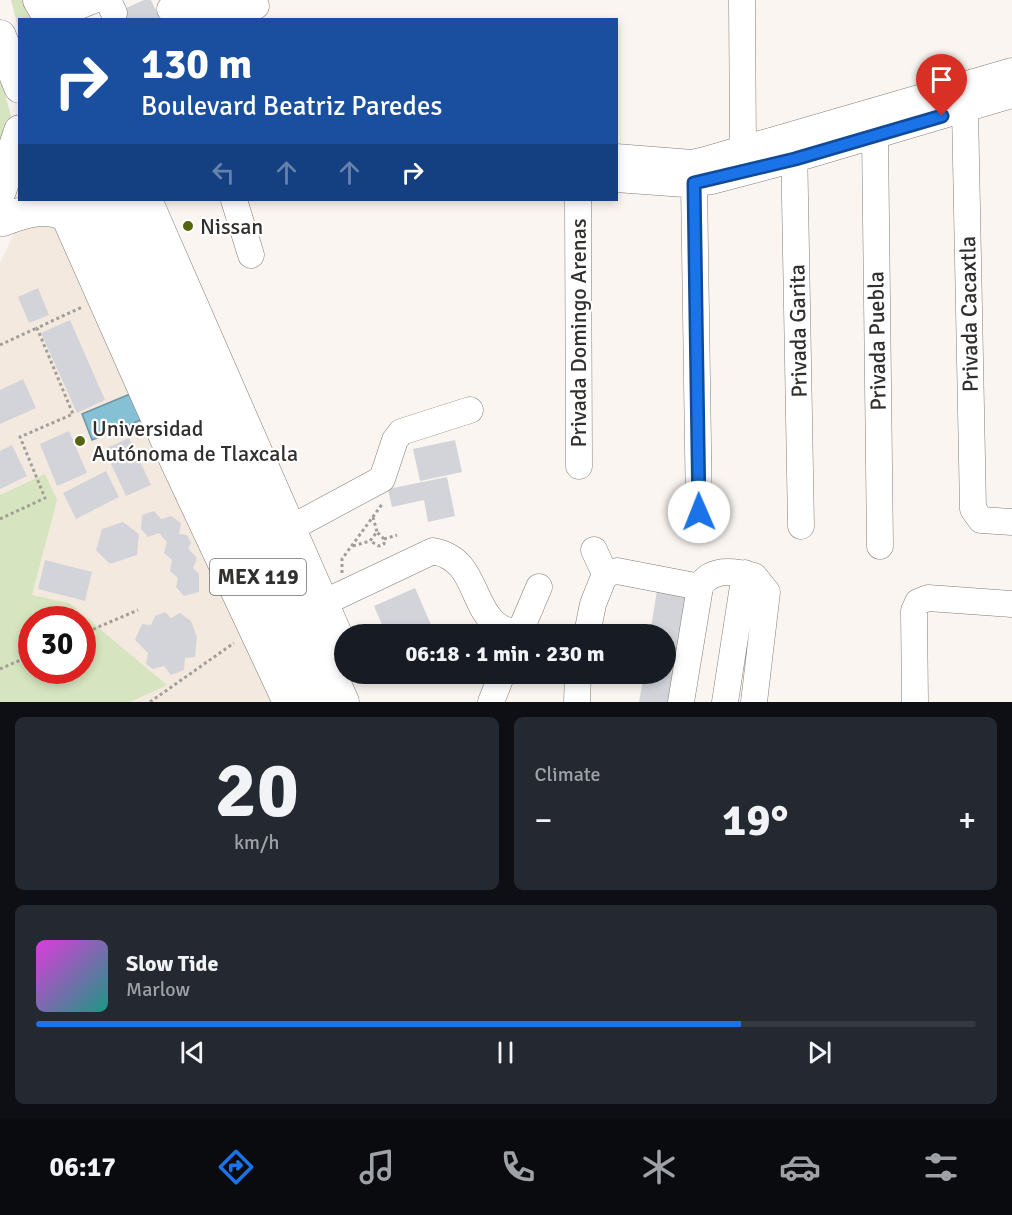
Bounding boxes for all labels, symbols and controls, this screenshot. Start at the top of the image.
text: 130 m [141,39,252,90]
icon: right [42,42,120,120]
pin [916,54,967,116]
icon: arrive [925,63,958,96]
text: Boulevard Beatriz Paredes [141,90,442,123]
icon: left [207,156,240,189]
icon: ahead [270,156,303,189]
icon: ahead [333,156,366,189]
icon: right [396,156,429,189]
place label: Nissan [200,213,263,240]
street label: Privada Domingo Arenas [565,218,592,448]
marker: Nissan [181,219,195,233]
street label: Privada Cacaxtla [954,236,984,392]
street label: Privada Garita [783,264,813,398]
street label: Privada Puebla [862,271,892,411]
place label: Universidad Autónoma de Tlaxcala [92,415,298,467]
marker: Universidad Autónoma de Tlaxcala [73,434,87,448]
position arrow [667,480,731,544]
road number: MEX 119 [210,559,306,595]
speed limit sign: 30 [18,606,96,684]
text: 06:18 · 1 min · 230 m [405,640,605,667]
text: 20 [215,743,299,839]
text: Climate [535,762,600,787]
text: 19° [722,793,789,848]
text: − [535,800,552,841]
text: + [958,800,976,841]
text: km/h [234,830,279,855]
text: Slow Tide [126,950,218,977]
text: Marlow [126,977,190,1002]
icon: previous [176,1036,209,1069]
icon: pause [489,1036,522,1069]
icon: next [803,1036,836,1069]
icon: directions [215,1146,257,1188]
icon: music [356,1146,398,1188]
icon: phone [497,1146,539,1188]
icon: climate [638,1146,680,1188]
icon: car [779,1146,821,1188]
icon: filters [920,1146,962,1188]
text: 06:17 [50,1151,116,1184]

